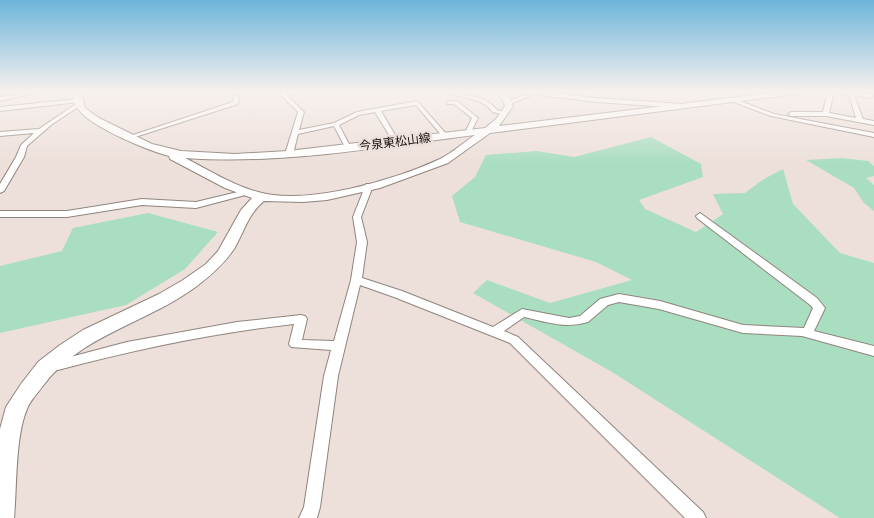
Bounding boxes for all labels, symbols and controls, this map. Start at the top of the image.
street label: 今泉東松山線 [358,131,432,153]

